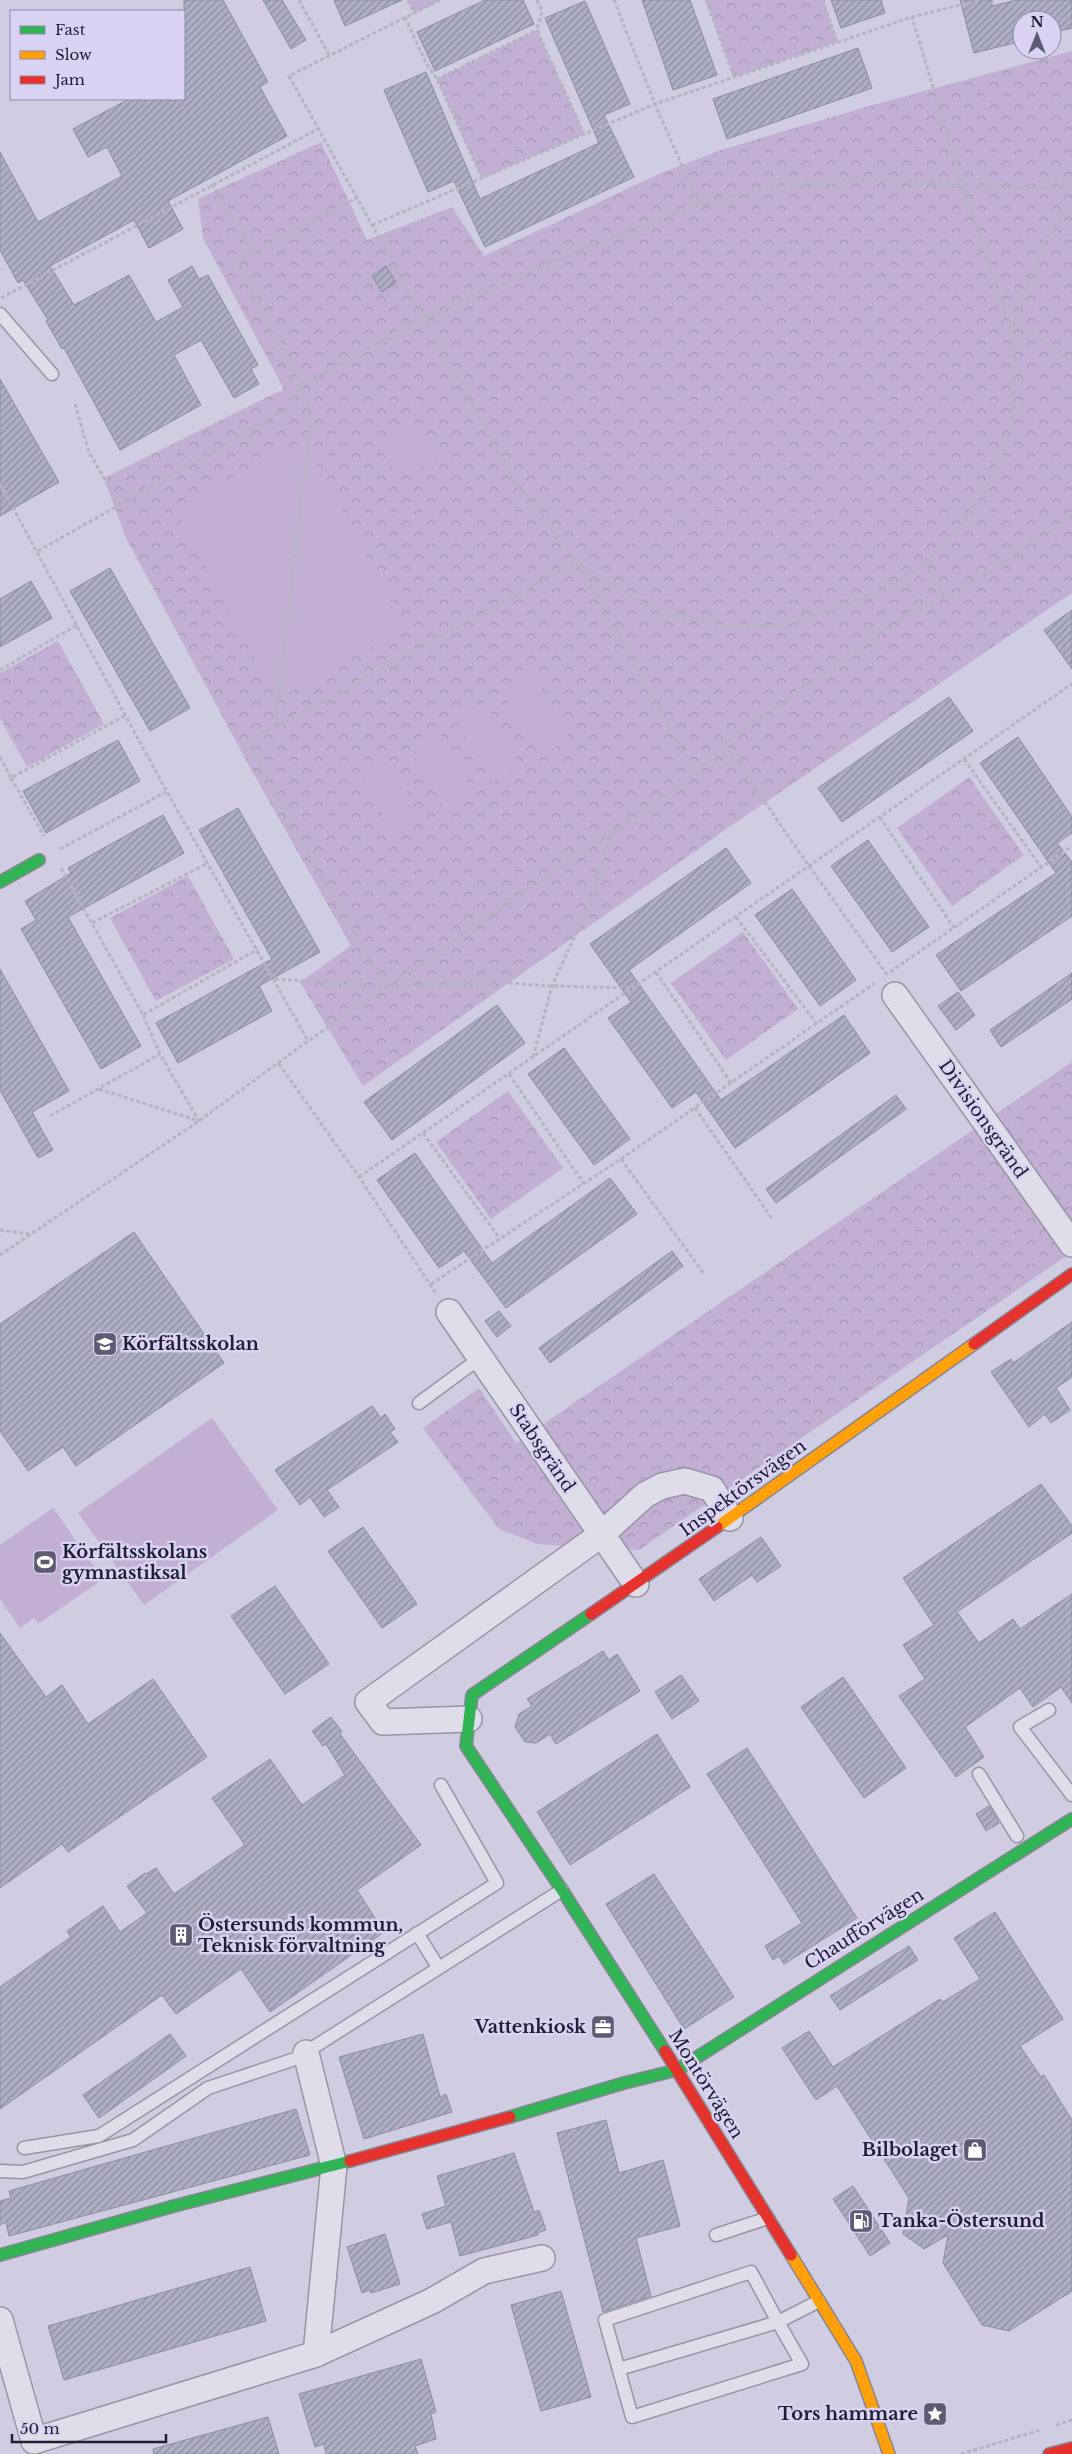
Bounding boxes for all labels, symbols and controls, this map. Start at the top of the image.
legend [10,10,185,100]
north arrow [1012,10,1062,60]
text: N [1030,13,1044,31]
text: Fast [55,20,86,39]
text: Slow [55,45,92,64]
text: Jam [53,70,85,89]
street label: Divisionsgränd [934,1055,1032,1183]
school or university icon: Körfältsskolan [92,1331,118,1357]
place label: Körfältsskolan [122,1333,259,1355]
street label: Stabsgränd [504,1400,580,1496]
street label: Inspektörsvägen [675,1435,811,1541]
place label: Körfältsskolans gymnastiksal [62,1541,207,1584]
sports icon: Körfältsskolans gymnastiksal [32,1549,58,1575]
street label: Chaufförvägen [800,1884,928,1974]
place label: Östersunds kommun, Teknisk förvaltning [198,1913,403,1957]
building icon: Östersunds kommun, Teknisk förvaltning [168,1922,194,1948]
office icon: Vattenkiosk [590,2014,616,2040]
place label: Vattenkiosk [474,2016,587,2038]
street label: Montörvägen [664,2025,748,2143]
shop icon: Bilbolaget [962,2137,988,2163]
place label: Bilbolaget [862,2139,958,2161]
fuel station icon: Tanka-Östersund [848,2208,874,2234]
place label: Tanka-Östersund [878,2209,1045,2232]
place icon: Tors hammare [922,2401,948,2427]
place label: Tors hammare [778,2403,918,2425]
scale bar [12,2412,166,2444]
text: 50 m [20,2419,60,2438]

